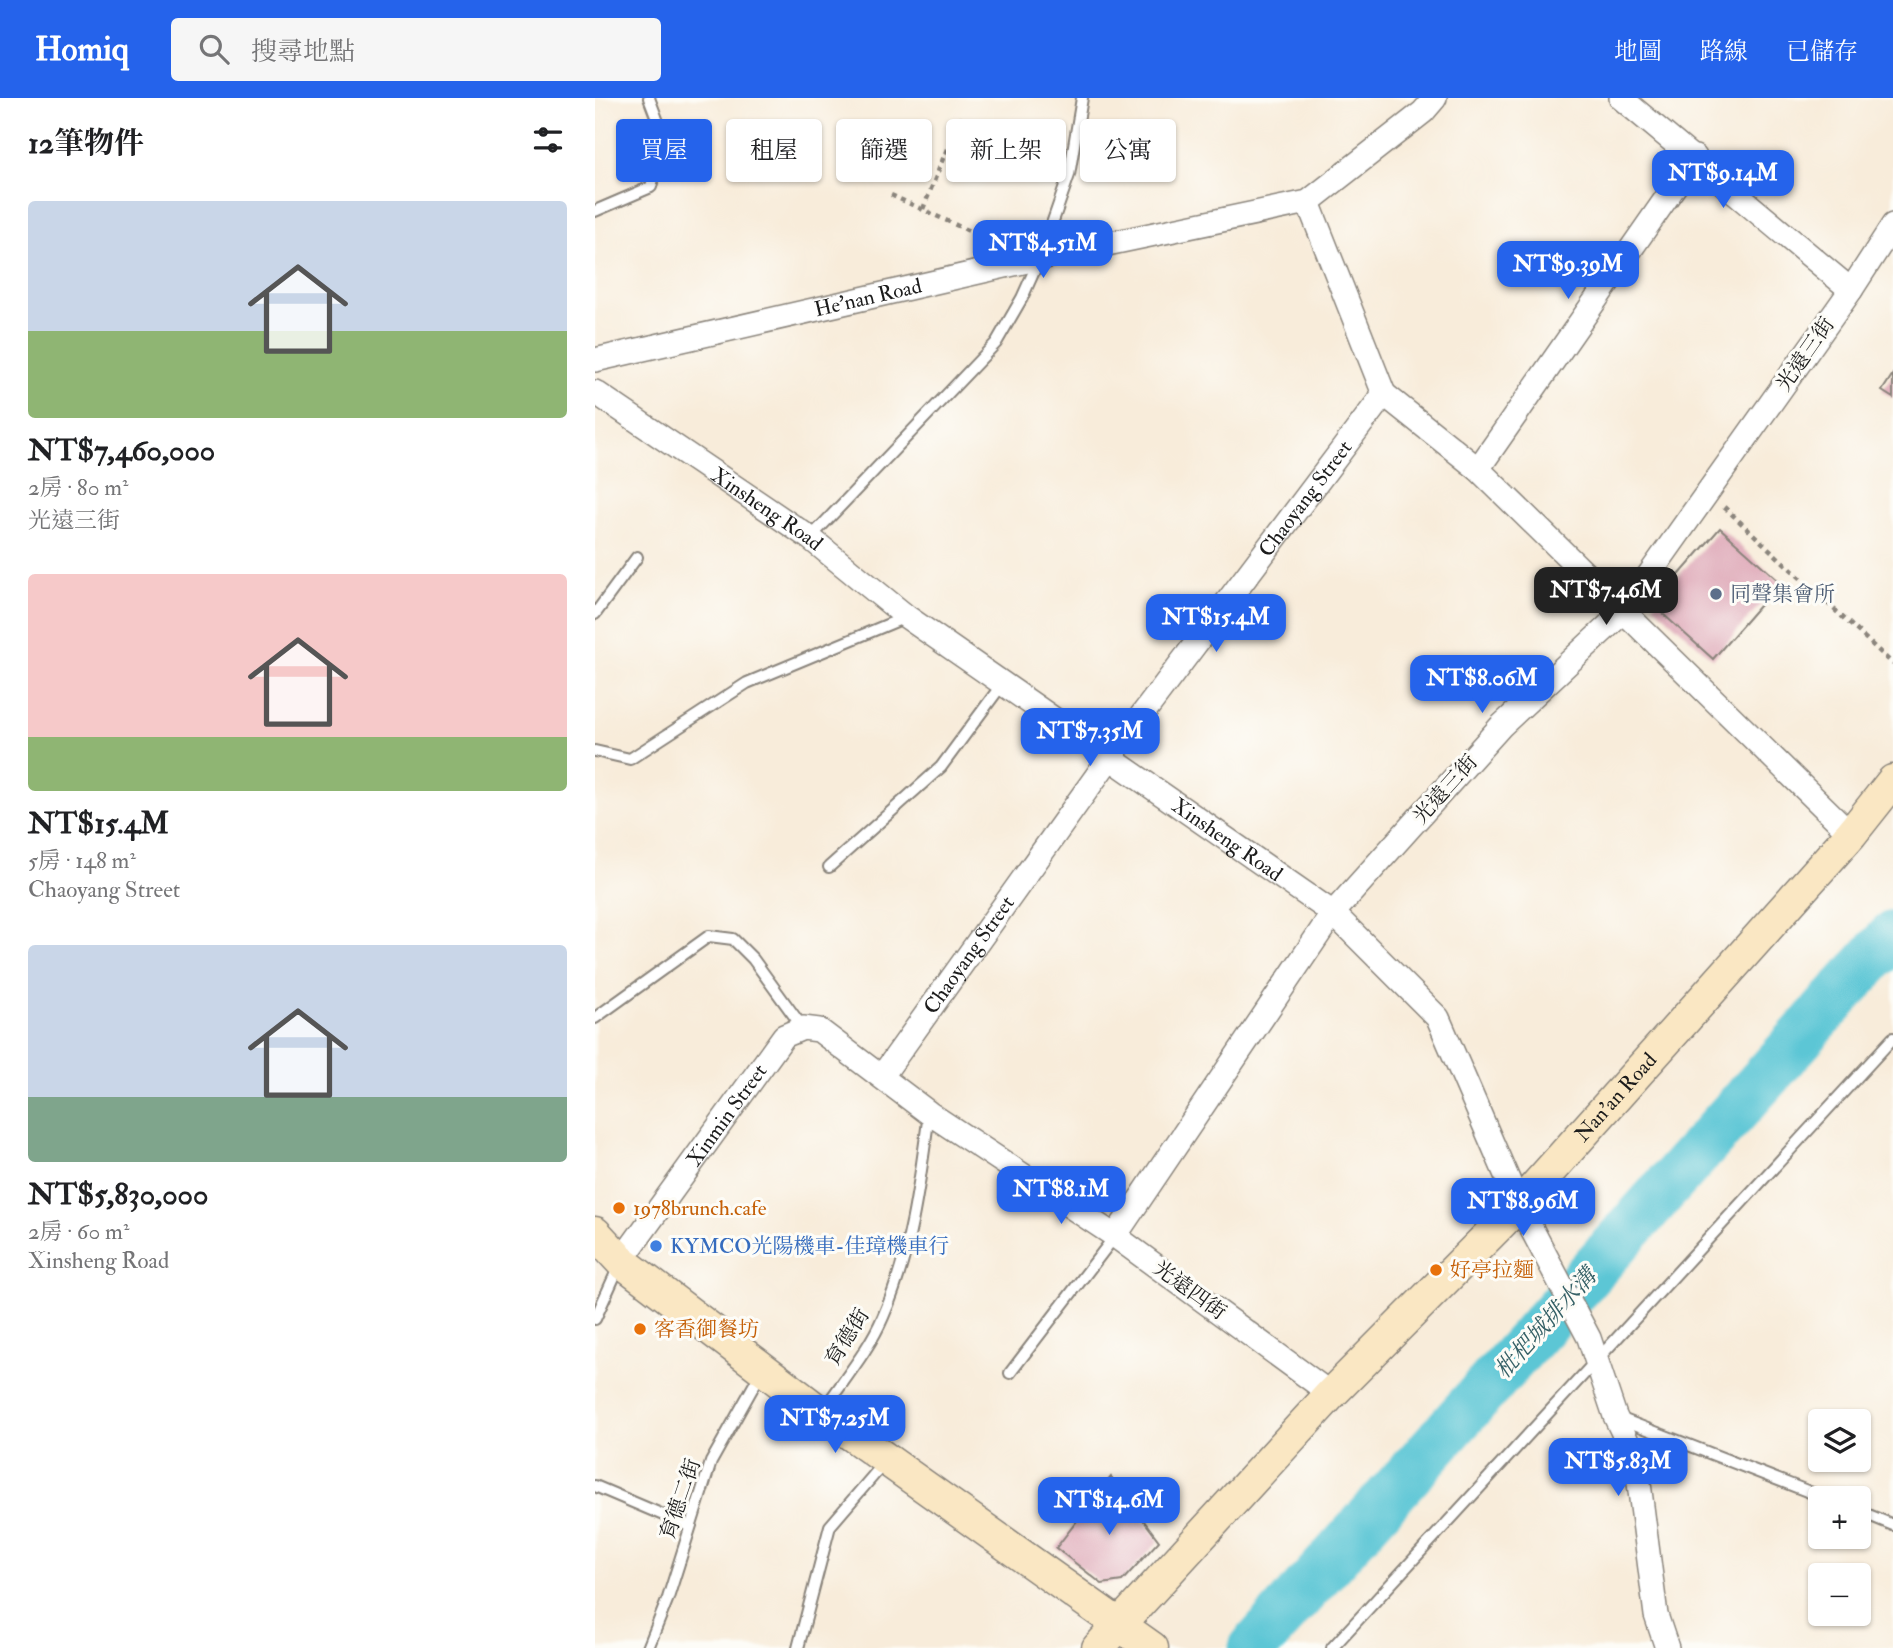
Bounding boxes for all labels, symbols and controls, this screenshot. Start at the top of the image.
search box [171,18,661,81]
text: Homiq [35,29,129,70]
icon: search [195,30,233,68]
text: 搜尋地點 [251,36,355,68]
text: 地圖 [1614,36,1662,67]
text: 路線 [1700,36,1748,67]
text: 已儲存 [1786,36,1858,67]
chip: 買屋 [616,119,712,182]
chip: 租屋 [726,119,822,182]
chip: 篩選 [836,119,932,182]
chip: 新上架 [946,119,1066,182]
chip: 公寓 [1080,119,1176,182]
icon: filters [529,121,567,159]
text: 12筆物件 [28,125,144,162]
pin: NT$9.14M [1651,150,1795,210]
text: NT$9.14M [1668,158,1778,187]
pin: NT$4.51M [971,220,1115,280]
text: NT$4.51M [989,228,1097,257]
pin: NT$9.39M [1496,242,1640,301]
icon: home [235,246,361,372]
text: NT$9.39M [1513,249,1623,278]
street label: He'nan Road [812,272,925,323]
street label: 光遠三街 [1770,312,1841,396]
text: NT$7,460,000 [28,432,215,469]
street label: Chaoyang Street [1253,435,1358,562]
street label: Xinsheng Road [706,462,829,557]
text: 2房 · 80 m² [28,473,129,502]
text: 光遠三街 [28,506,120,535]
pin: NT$7.46M [1534,568,1678,627]
text: NT$7.46M [1550,575,1662,604]
place label: 同聲集會所 [1730,581,1835,608]
marker: 同聲集會所 [1708,586,1724,602]
pin: NT$15.4M [1144,594,1288,654]
text: NT$15.4M [1162,602,1270,631]
icon: home [235,619,361,745]
pin: NT$8.06M [1410,656,1554,715]
text: NT$8.06M [1426,663,1538,692]
pin: NT$7.35M [1018,708,1162,768]
text: NT$7.35M [1037,716,1143,745]
street label: 光遠三街 [1407,749,1484,830]
street label: Xinsheng Road [1166,792,1288,888]
text: NT$15.4M [28,805,169,842]
text: 5房 · 148 m² [28,846,136,875]
text: Chaoyang Street [28,875,180,904]
street label: Chaoyang Street [918,891,1021,1020]
icon: home [235,990,361,1116]
street label: Nan'an Road [1569,1047,1663,1148]
street label: Xinmin Street [681,1059,773,1172]
pin: NT$8.1M [996,1166,1126,1226]
text: NT$8.1M [1013,1174,1109,1203]
text: NT$5,830,000 [28,1176,208,1213]
pin: NT$8.96M [1451,1178,1595,1238]
text: NT$8.96M [1467,1186,1579,1215]
place label: 1978brunch.cafe [633,1195,767,1222]
marker: 1978brunch.cafe [611,1200,627,1216]
text: 2房 · 60 m² [28,1217,129,1246]
place label: KYMCO光陽機車-佳璋機車行 [670,1233,949,1260]
marker: KYMCO光陽機車-佳璋機車行 [648,1238,664,1254]
text: Xinsheng Road [28,1246,169,1275]
street label: 光遠四街 [1148,1255,1232,1326]
place label: 好亭拉麵 [1450,1257,1534,1284]
water label: 枇杷城排水溝 [1488,1259,1605,1384]
marker: 好亭拉麵 [1428,1262,1444,1278]
street label: 育德街 [819,1303,876,1371]
place label: 客香御餐坊 [654,1316,759,1343]
marker: 客香御餐坊 [632,1321,648,1337]
pin: NT$7.25M [763,1396,907,1455]
text: NT$7.25M [780,1403,890,1432]
map controls [1808,1409,1871,1626]
button: layers [1808,1409,1871,1472]
pin: NT$5.83M [1546,1438,1690,1498]
text: NT$5.83M [1565,1446,1671,1475]
street label: 育德二街 [654,1455,707,1543]
pin: NT$14.6M [1037,1478,1181,1537]
text: NT$14.6M [1054,1485,1164,1514]
button: + [1808,1486,1871,1549]
button: − [1808,1563,1871,1626]

